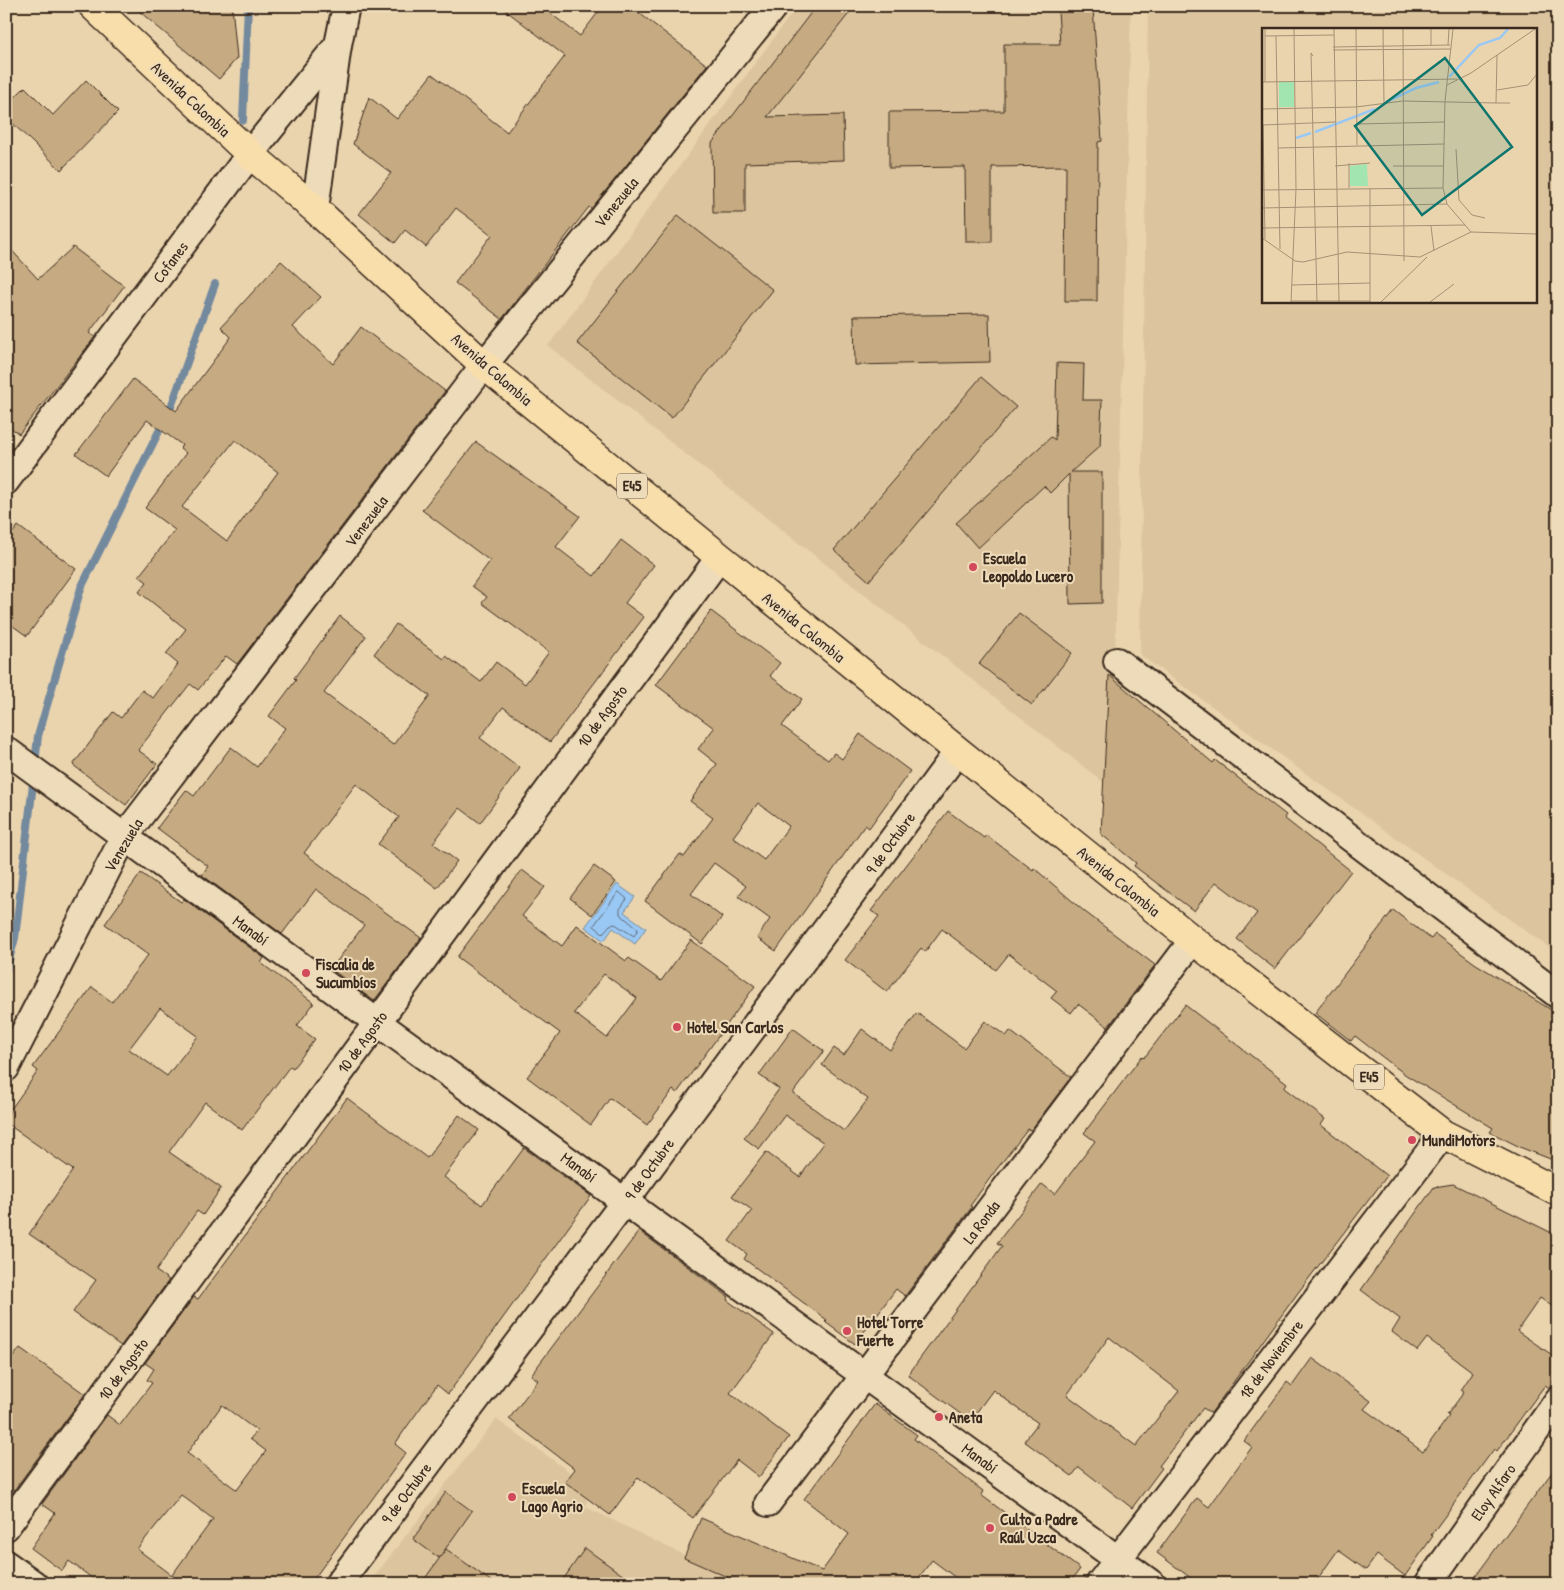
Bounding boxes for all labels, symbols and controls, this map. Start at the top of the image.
inset map [1262,28,1536,302]
street label: Avenida Colombia [147,57,235,141]
street label: Venezuela [589,172,643,232]
street label: Cofanes [147,237,193,287]
street label: Avenida Colombia [447,328,537,410]
road number: E45 [617,474,647,498]
street label: Venezuela [339,491,393,551]
place label: Escuela Leopoldo Lucero [983,547,1074,588]
marker: Escuela Leopoldo Lucero [967,561,979,573]
street label: Avenida Colombia [758,587,850,667]
street label: 10 de Agosto [572,680,633,752]
street label: 9 de Octubre [860,807,920,879]
street label: Venezuela [98,814,148,876]
street label: Avenida Colombia [1073,841,1165,921]
street label: Manabí [229,909,273,951]
place label: Fiscalia de Sucumbíos [315,953,377,993]
marker: Fiscalia de Sucumbíos [300,967,312,979]
street label: 10 de Agosto [332,1006,393,1078]
place label: Hotel San Carlos [687,1016,784,1038]
marker: Hotel San Carlos [671,1021,683,1033]
road number: E45 [1354,1064,1384,1090]
place label: MundiMotors [1422,1129,1496,1151]
street label: 9 de Octubre [619,1133,679,1205]
marker: MundiMotors [1406,1134,1418,1146]
street label: Manabí [557,1146,601,1188]
street label: La Ronda [957,1196,1005,1248]
place label: Hotel Torre Fuerte [856,1311,924,1351]
street label: 18 de Noviembre [1234,1314,1308,1403]
marker: Hotel Torre Fuerte [841,1325,853,1337]
street label: 10 de Agosto [93,1333,154,1405]
place label: Aneta [949,1406,983,1428]
marker: Aneta [933,1411,945,1423]
street label: Manabí [958,1437,1002,1479]
street label: 9 de Octubre [376,1457,437,1528]
street label: Eloy Alfaro [1465,1459,1521,1525]
place label: Escuela Lago Agrio [522,1477,583,1518]
marker: Escuela Lago Agrio [506,1491,518,1503]
place label: Culto a Padre Raúl Uzca [1000,1508,1078,1548]
marker: Culto a Padre Raúl Uzca [984,1522,996,1534]

